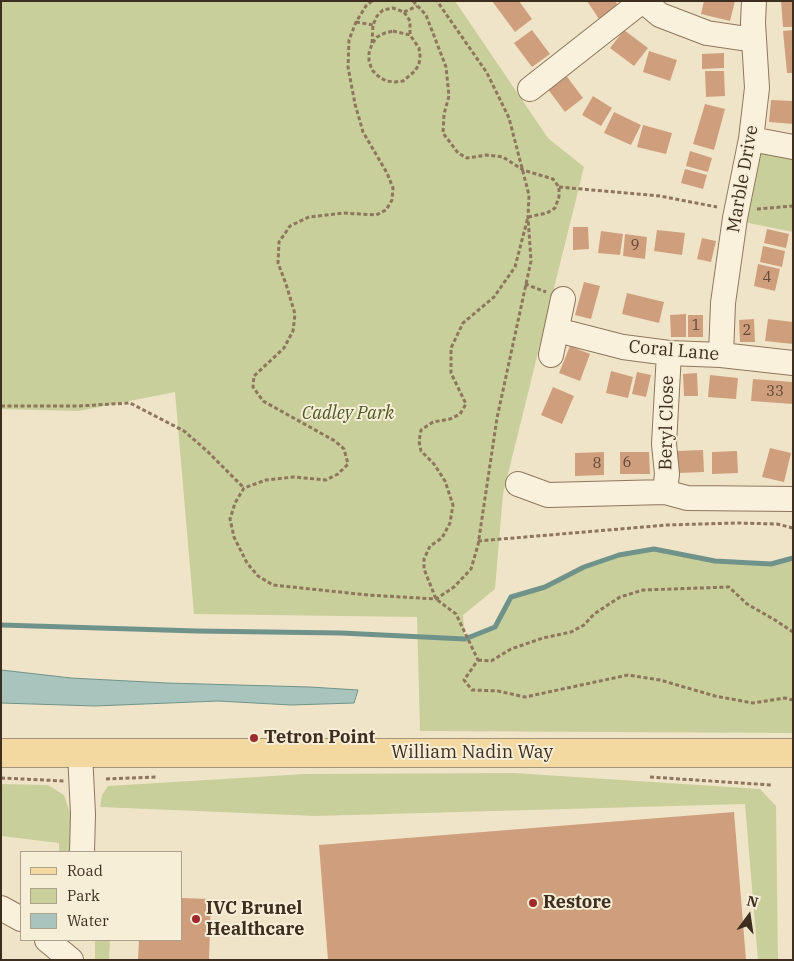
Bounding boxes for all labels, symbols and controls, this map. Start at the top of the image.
street label: Marble Drive [723,123,763,235]
house number: 9 [631,237,639,255]
house number: 4 [763,269,771,287]
house number: 1 [692,317,700,335]
house number: 2 [743,322,751,340]
street label: Coral Lane [628,336,720,366]
street label: Beryl Close [655,375,679,471]
house number: 33 [766,383,784,401]
park label: Cadley Park [302,403,394,425]
house number: 6 [623,454,631,472]
house number: 8 [593,455,601,473]
place label: Tetron Point [264,727,375,749]
marker: Tetron Point [248,732,260,744]
street label: William Nadin Way [391,742,553,764]
legend [20,851,182,941]
text: Road [67,861,103,880]
text: Park [67,886,100,905]
north arrow [724,891,774,941]
text: N [745,891,760,912]
place label: Restore [543,892,611,914]
marker: Restore [527,897,539,909]
place label: IVC Brunel Healthcare [206,898,304,941]
text: Water [67,911,109,930]
marker: IVC Brunel Healthcare [190,913,202,925]

